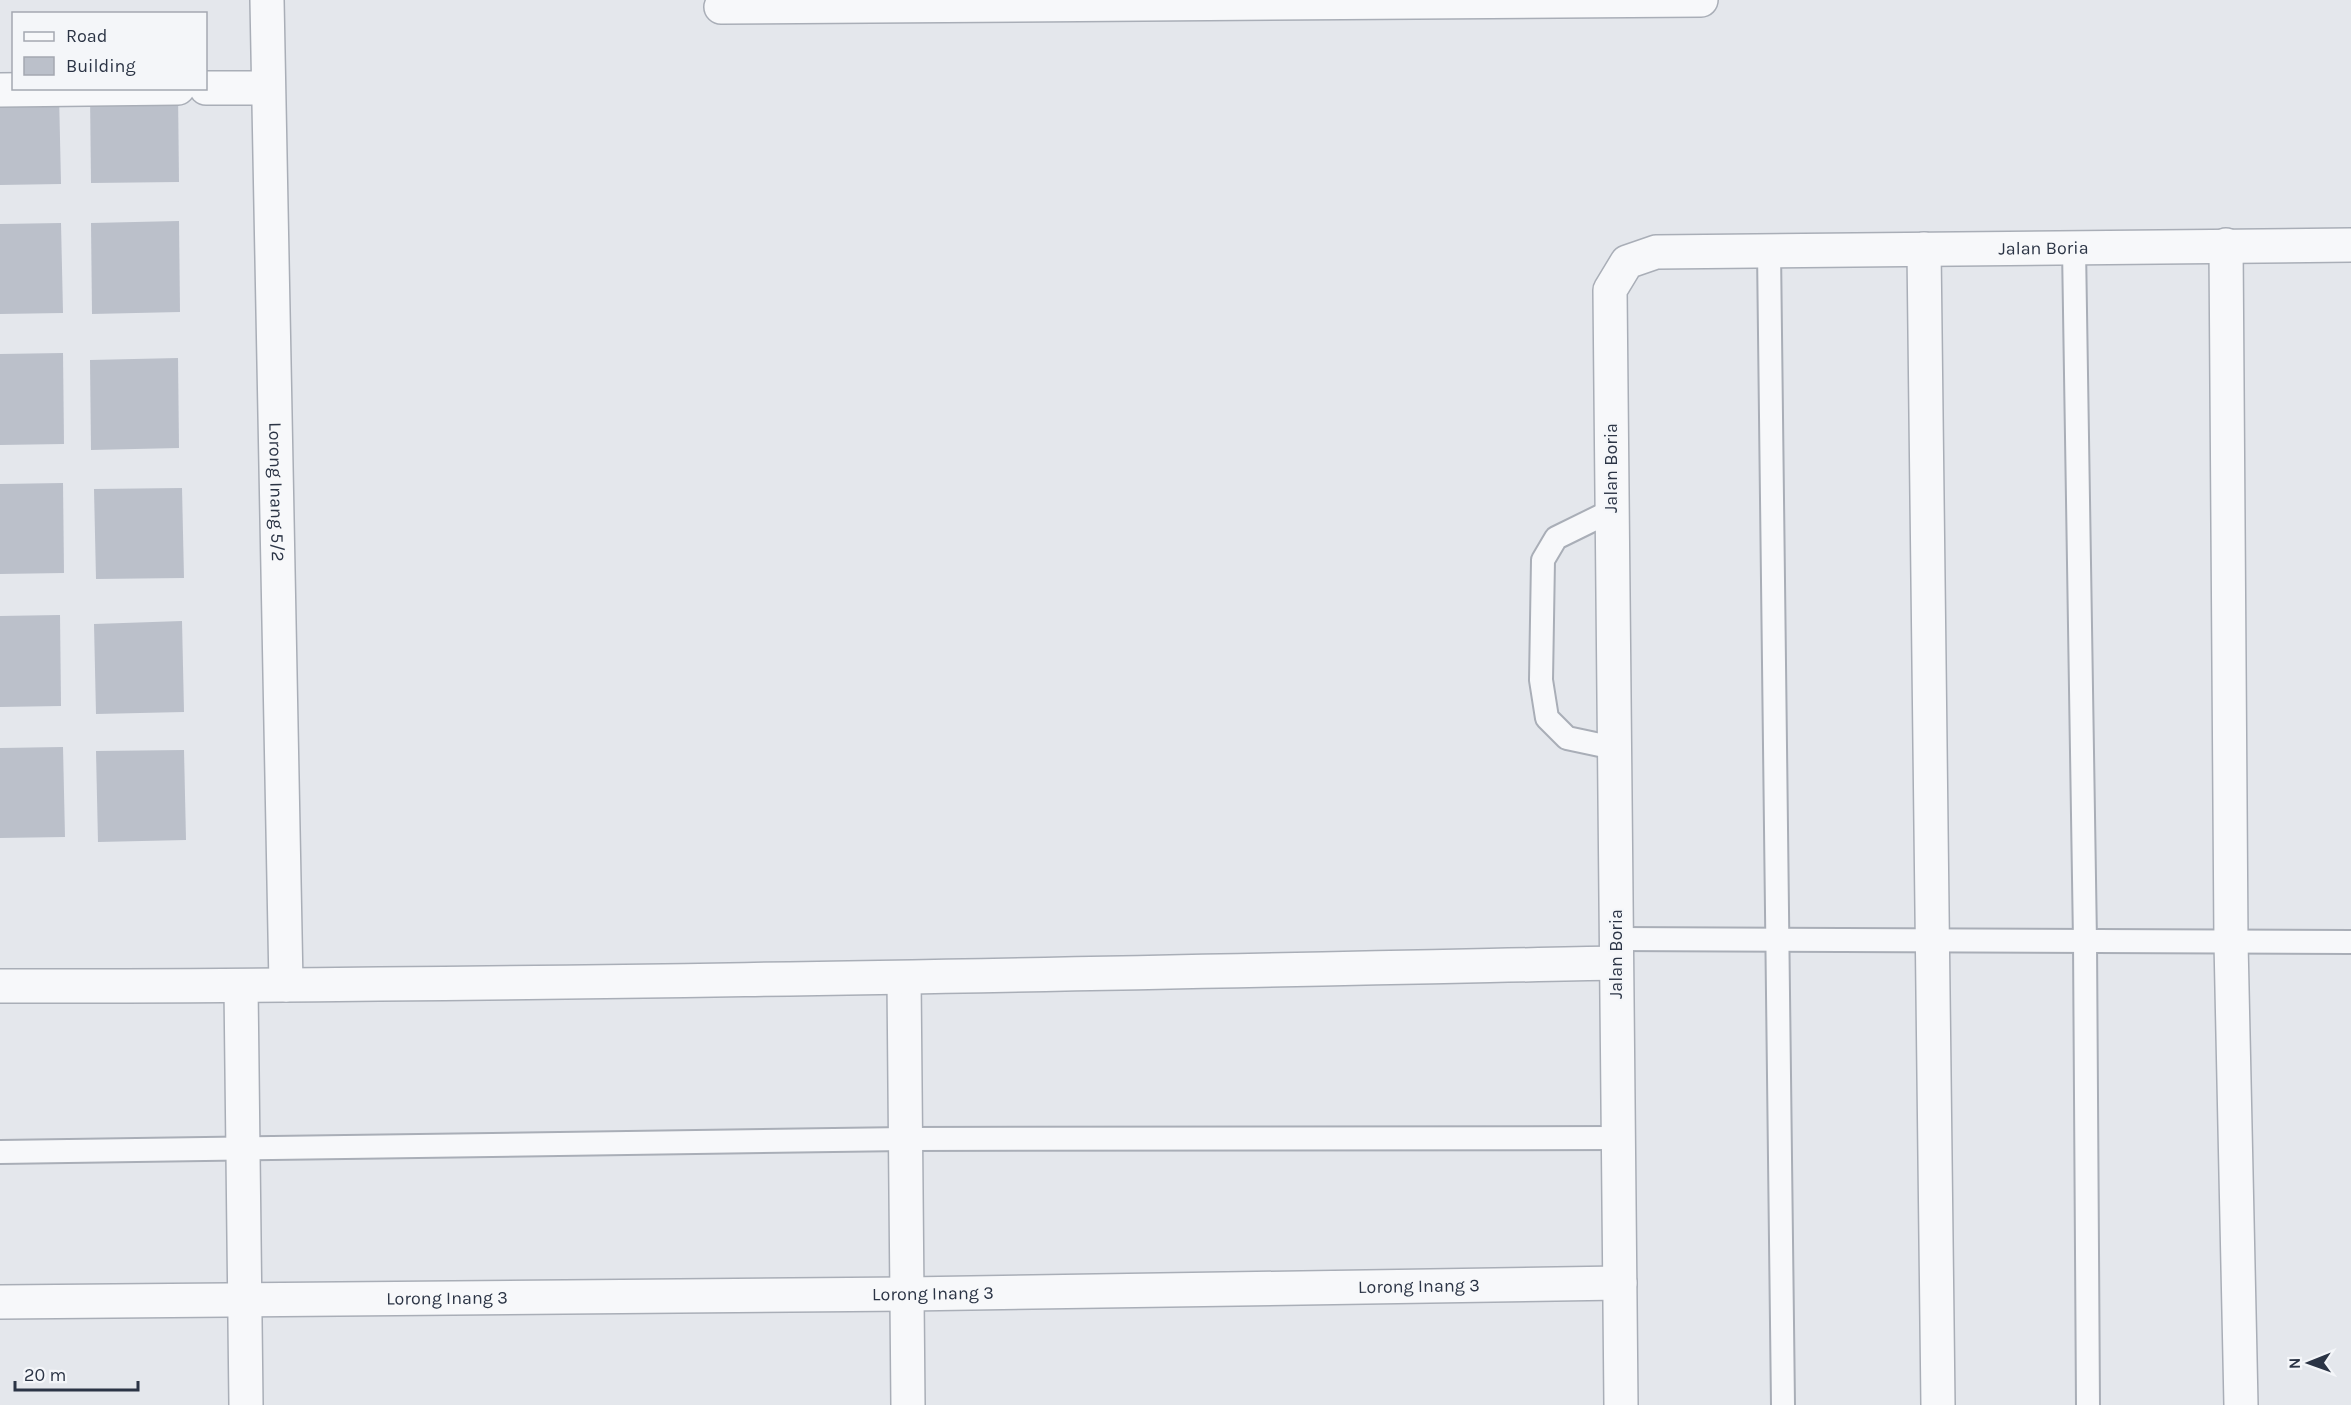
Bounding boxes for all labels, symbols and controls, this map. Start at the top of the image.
legend [12,12,207,90]
text: Road [66,25,107,47]
text: Building [66,55,136,77]
street label: Jalan Boria [1998,237,2089,260]
street label: Lorong Inang 5/2 [264,422,289,562]
street label: Jalan Boria [1600,423,1622,513]
street label: Jalan Boria [1605,909,1627,999]
street label: Lorong Inang 3 [1358,1274,1480,1298]
street label: Lorong Inang 3 [872,1282,994,1305]
street label: Lorong Inang 3 [386,1287,508,1310]
north arrow [2279,1333,2339,1393]
scale bar [15,1354,138,1392]
text: N [2285,1357,2304,1369]
text: 20 m [24,1364,66,1386]

